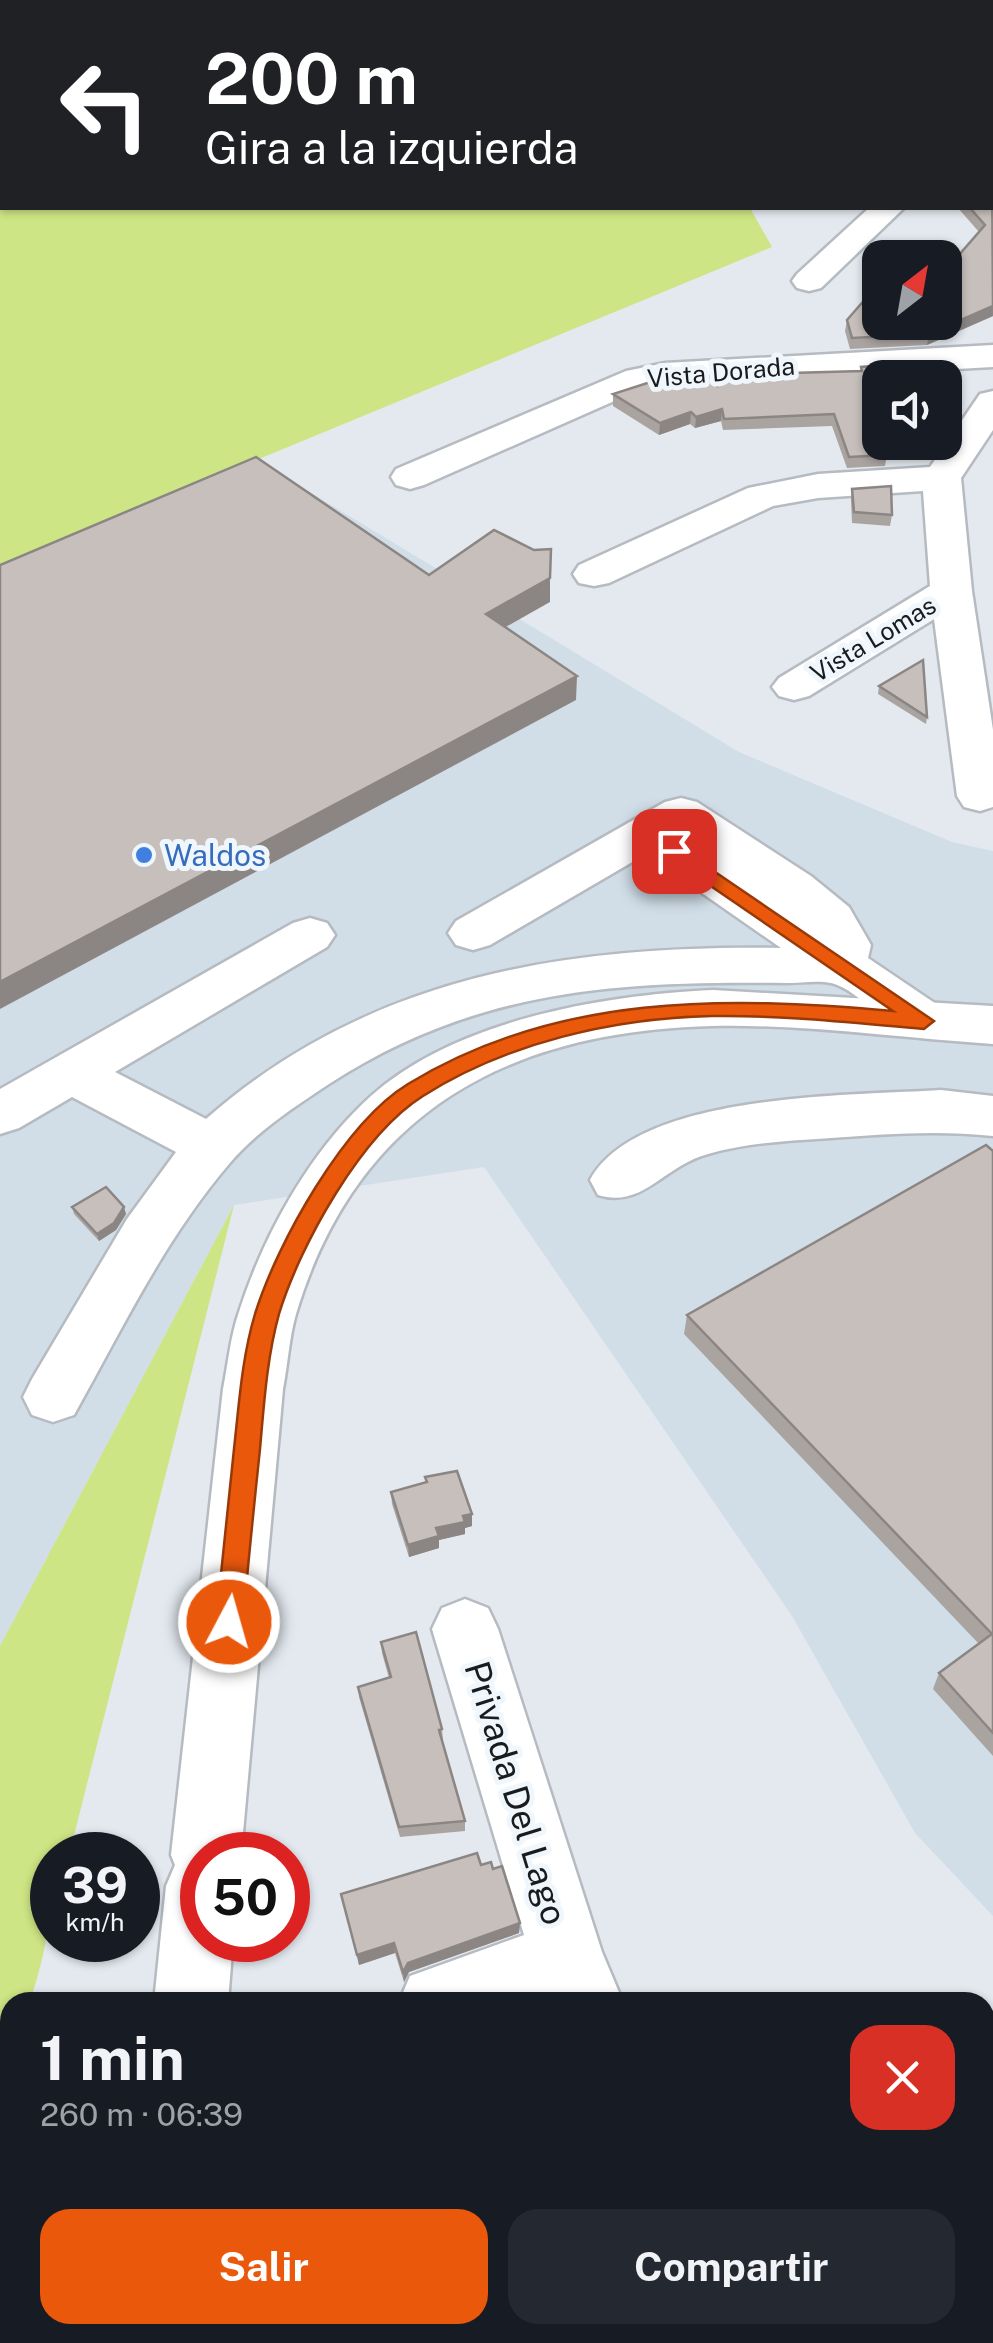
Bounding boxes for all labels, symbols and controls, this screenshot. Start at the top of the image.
text: 200 m [205,37,418,120]
icon: left [40,40,170,170]
text: Gira a la izquierda [205,121,578,174]
north arrow [862,240,962,340]
map controls [862,240,962,460]
street label: Vista Dorada [646,351,796,393]
button: sound [862,360,962,460]
street label: Vista Lomas [805,590,941,688]
pin [632,809,717,894]
icon: arrive [647,824,702,879]
place label: Waldos [164,837,266,873]
marker: Waldos [133,844,155,866]
position arrow [177,1570,281,1674]
street label: Privada Del Lago [456,1656,576,1930]
speed limit sign: 50 [180,1832,310,1962]
text: 39 [62,1855,128,1914]
text: km/h [66,1907,124,1937]
text: 1 min [40,2023,185,2094]
button: close [850,2025,955,2130]
text: 260 m · 06:39 [40,2096,243,2133]
button: Salir [40,2209,488,2324]
button: Compartir [508,2209,955,2324]

